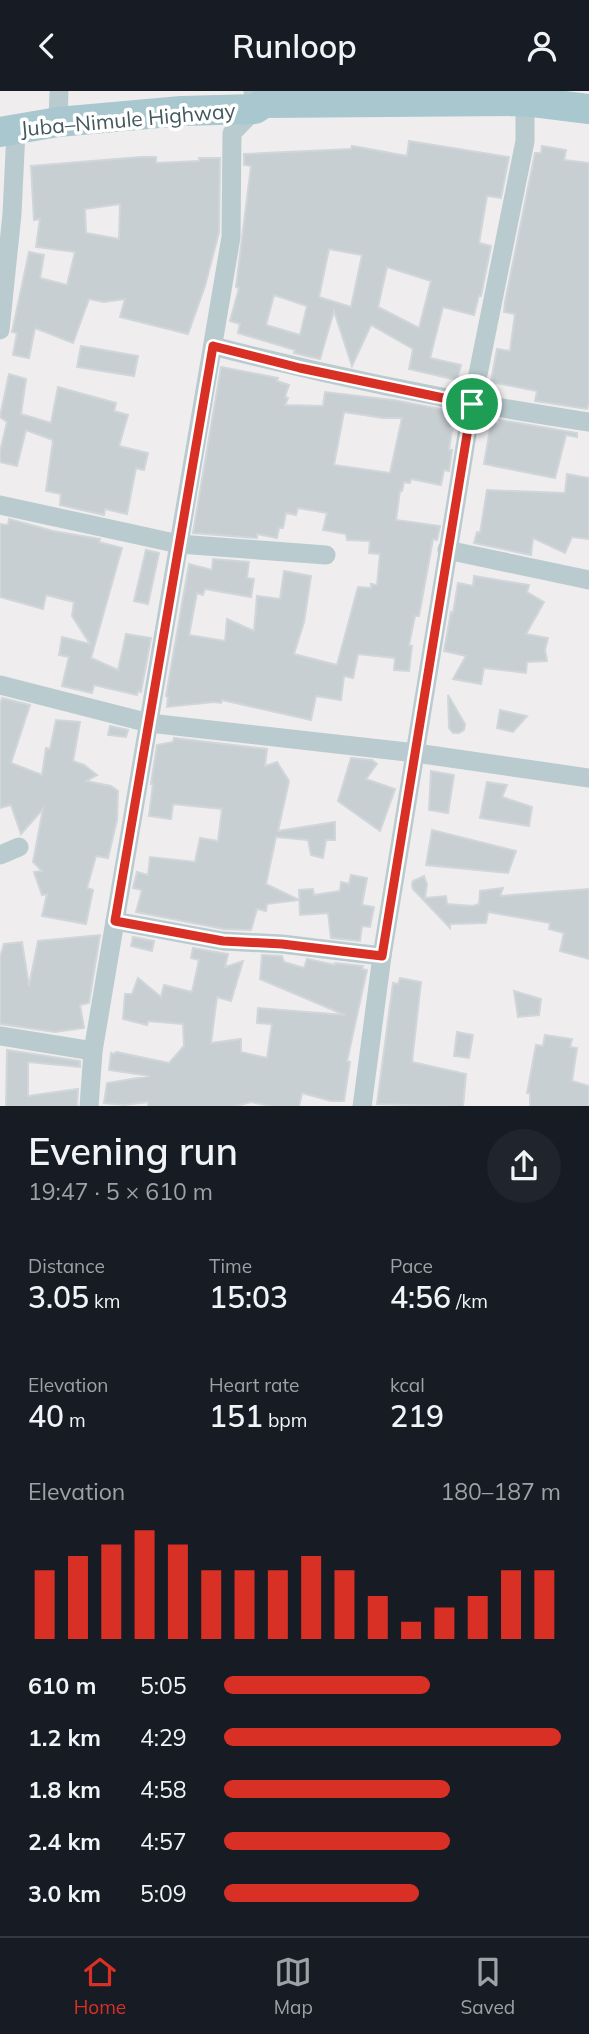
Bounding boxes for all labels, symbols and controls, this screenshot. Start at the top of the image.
text: Runloop [232,26,357,66]
icon: back [28,27,66,65]
icon: person [523,27,561,65]
street label: Juba–Nimule Highway [19,97,236,141]
pin [442,374,502,434]
icon: arrive [453,385,491,423]
text: Evening run [28,1127,238,1175]
button: share [487,1129,561,1203]
text: 19:47 · 5 × 610 m [28,1177,213,1206]
text: Distance [28,1254,105,1278]
text: Time [209,1254,252,1278]
text: Pace [390,1254,433,1278]
text: 3.05 [28,1278,89,1316]
text: 15:03 [209,1278,288,1316]
text: 4:56 [390,1278,451,1316]
text: km [89,1289,121,1313]
text: /km [451,1289,488,1313]
text: Elevation [28,1373,108,1397]
text: Heart rate [209,1373,299,1397]
text: kcal [390,1373,425,1397]
text: 40 [28,1397,64,1435]
text: 151 [209,1397,263,1435]
text: 219 [390,1397,444,1435]
text: m [64,1408,86,1432]
text: bpm [263,1408,307,1432]
text: Elevation [28,1477,125,1506]
text: 180–187 m [440,1477,561,1506]
text: 610 m [28,1671,96,1700]
text: 5:05 [140,1671,187,1700]
text: 1.2 km [28,1723,101,1752]
text: 4:29 [140,1723,187,1752]
text: 1.8 km [28,1775,101,1804]
text: 4:58 [140,1775,187,1804]
text: 2.4 km [28,1827,101,1856]
text: 4:57 [140,1827,187,1856]
text: 3.0 km [28,1879,101,1908]
text: 5:09 [140,1879,187,1908]
tab: Home [74,1953,126,2019]
tab: Map [274,1953,313,2019]
tab: Saved [460,1953,515,2019]

